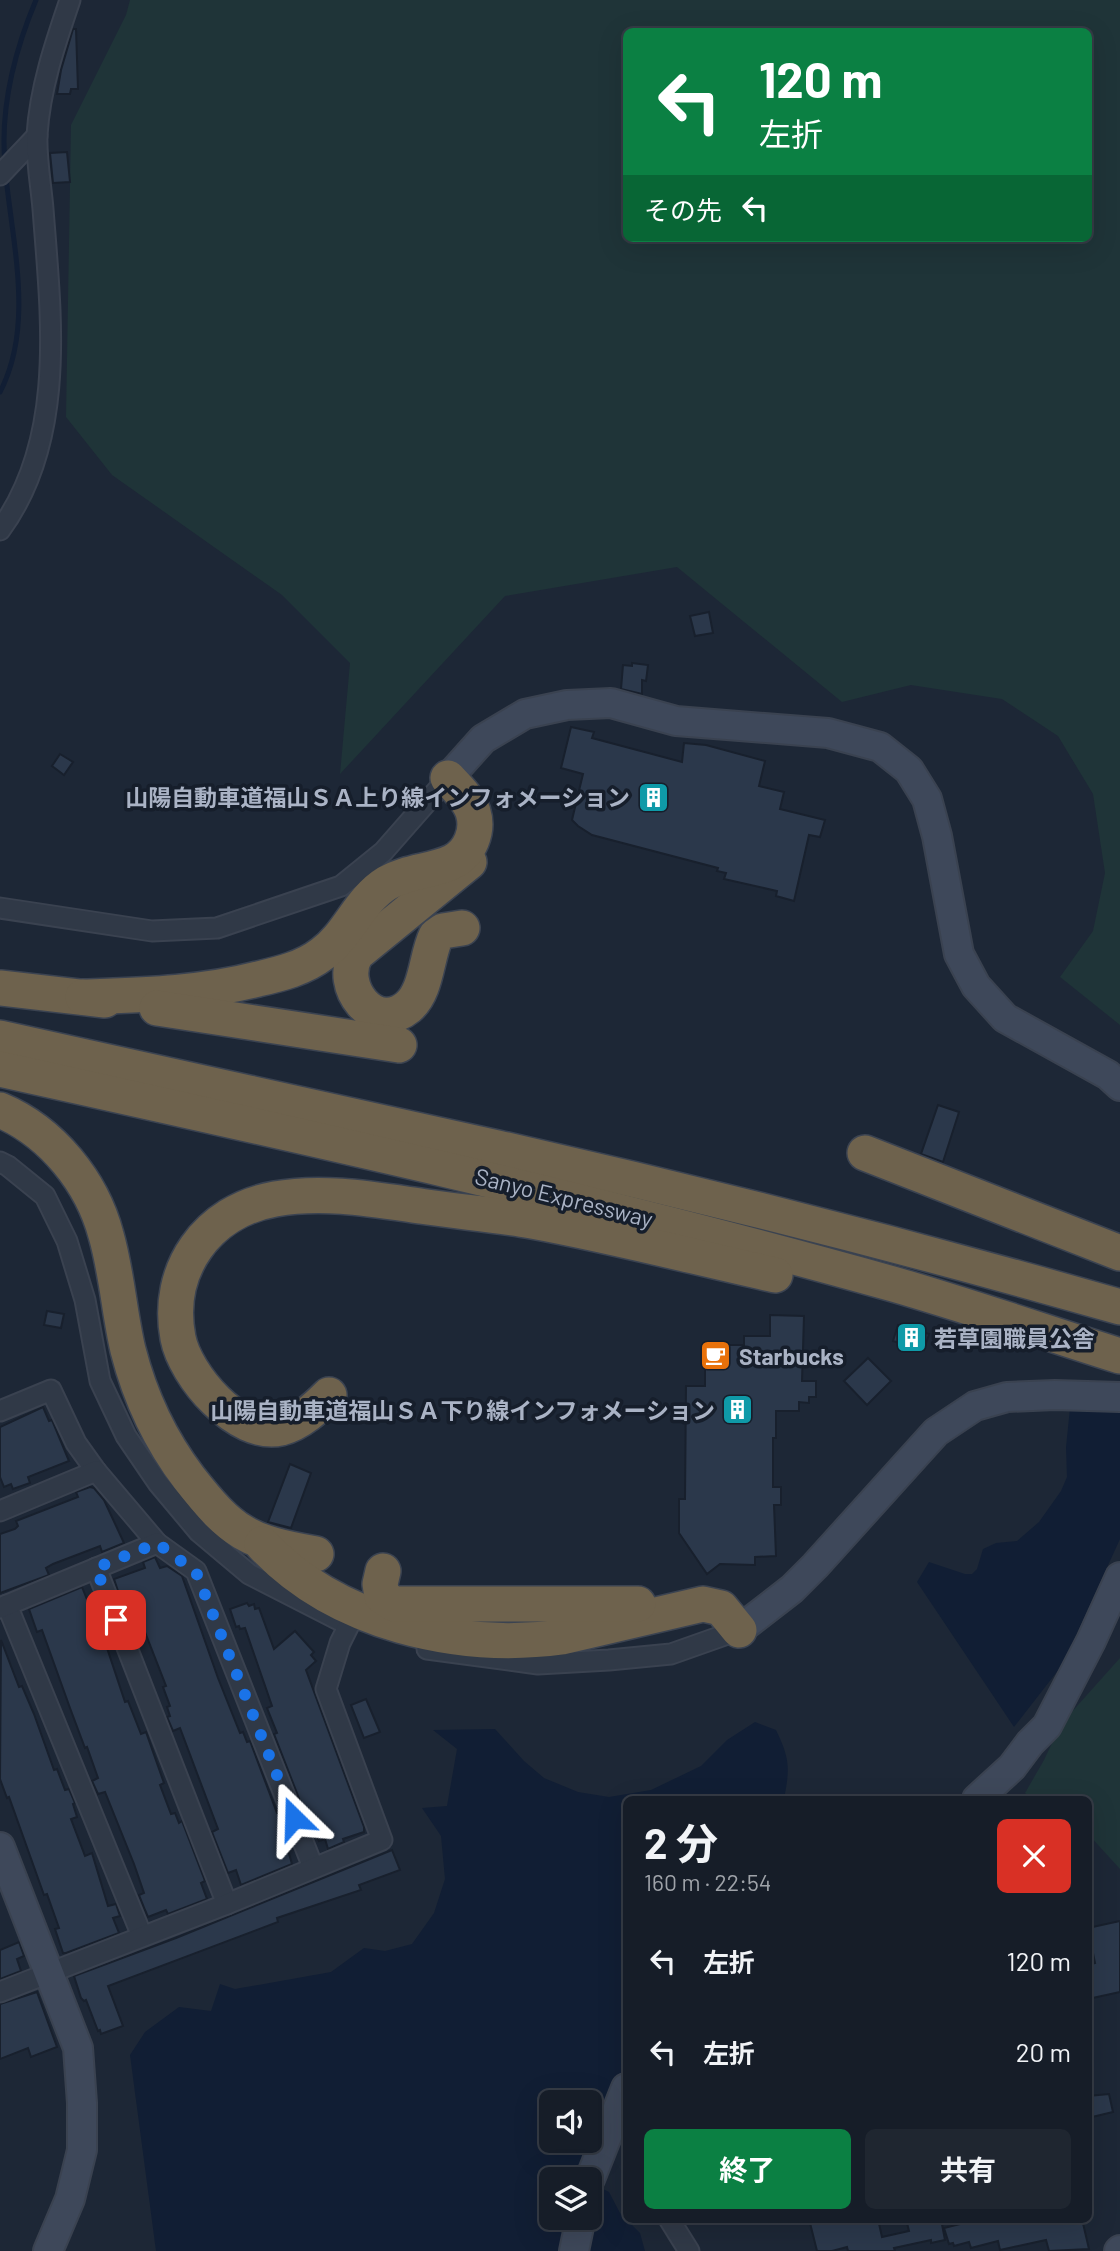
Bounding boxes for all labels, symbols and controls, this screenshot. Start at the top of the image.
text: 120 m [759,49,882,108]
icon: left [644,56,735,147]
text: 左折 [759,114,823,152]
icon: left [736,189,774,227]
text: その先 [644,194,722,225]
building icon: 山陽自動車道福山ＳＡ上り線インフォメーション [636,780,670,814]
place label: 山陽自動車道福山ＳＡ上り線インフォメーション [125,783,630,811]
street label: Sanyo Expressway [472,1161,656,1233]
building icon: 若草園職員公舎 [894,1321,928,1355]
place label: 若草園職員公舎 [934,1324,1095,1352]
cafe icon: Starbucks [699,1339,733,1373]
place label: Starbucks [739,1342,844,1370]
building icon: 山陽自動車道福山ＳＡ下り線インフォメーション [721,1393,755,1427]
place label: 山陽自動車道福山ＳＡ下り線インフォメーション [210,1396,715,1424]
pin [86,1590,146,1650]
icon: arrive [97,1601,135,1639]
position arrow [257,1781,331,1855]
text: 2 分 [644,1817,718,1867]
button: close [997,1819,1071,1893]
text: 160 m · 22:54 [644,1868,772,1896]
icon: left [644,1942,682,1980]
text: 120 m [1007,1945,1071,1976]
text: 左折 [703,1946,755,1977]
icon: left [644,2033,682,2071]
text: 20 m [1016,2036,1071,2067]
text: 左折 [703,2037,755,2068]
map controls [539,2090,602,2230]
button: sound [539,2090,602,2153]
button: 終了 [644,2129,851,2209]
button: 共有 [865,2129,1071,2209]
button: layers [539,2167,602,2230]

